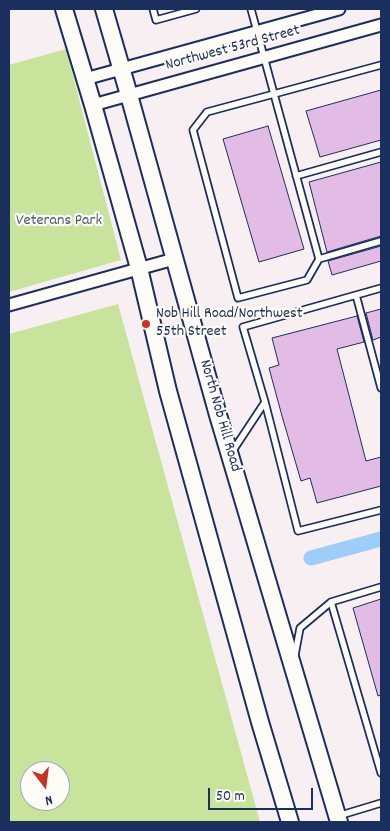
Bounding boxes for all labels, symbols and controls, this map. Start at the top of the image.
street label: Northwest 53rd Street [164,22,302,76]
park label: Veterans Park [16,212,102,232]
place label: Nob Hill Road/Northwest 55th Street [156,305,303,343]
marker: Nob Hill Road/Northwest 55th Street [140,318,152,330]
street label: North Nob Hill Road [194,358,244,474]
north arrow [20,761,70,811]
scale bar [210,778,315,810]
text: 50 m [216,786,245,808]
text: N [43,789,55,810]

